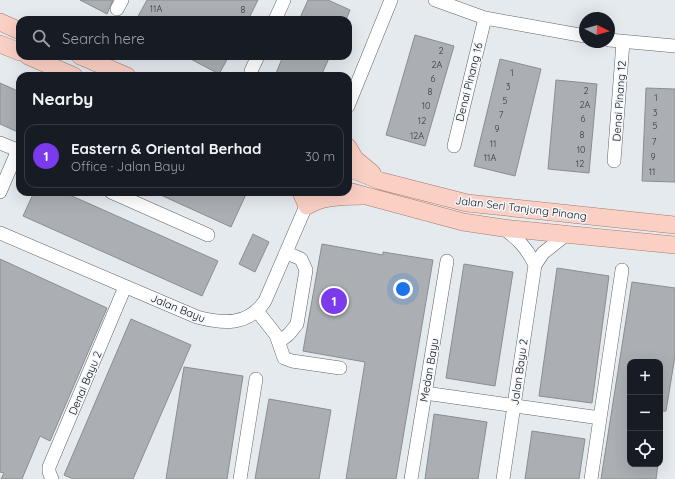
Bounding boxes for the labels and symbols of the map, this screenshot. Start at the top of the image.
house number: 11A [150,3,162,14]
house number: 8 [241,4,246,15]
north arrow [579,12,615,48]
street label: Denai Pinang 16 [452,41,486,123]
house number: 2 [439,45,444,56]
house number: 2A [432,59,443,70]
street label: Denai Pinang 12 [609,60,629,142]
house number: 1 [510,67,514,78]
house number: 6 [431,73,436,84]
house number: 3 [506,81,511,92]
house number: 2 [584,85,589,96]
house number: 8 [428,86,433,97]
house number: 1 [654,92,658,103]
house number: 5 [503,95,508,106]
house number: 2A [580,99,591,110]
house number: 10 [422,100,430,111]
house number: 3 [653,107,658,118]
house number: 7 [499,109,504,120]
house number: 6 [581,113,586,124]
house number: 12 [418,115,426,126]
house number: 5 [653,120,658,131]
house number: 9 [494,123,500,134]
house number: 8 [580,129,585,140]
house number: 12A [410,130,424,141]
house number: 7 [652,136,657,147]
house number: 11 [490,138,496,149]
house number: 10 [577,144,585,155]
house number: 9 [650,151,656,162]
house number: 11A [484,152,496,163]
house number: 12 [576,158,584,169]
house number: 11 [649,166,655,177]
street label: Jalan Seri Tanjung Pinang [454,193,588,223]
your location [393,279,413,299]
pin: 1 [321,286,347,316]
street label: Jalan Bayu [149,291,207,325]
street label: Medan Bayu [417,337,441,403]
street label: Jalan Bayu 2 [507,338,531,406]
street label: Denai Bayu 2 [65,349,105,417]

